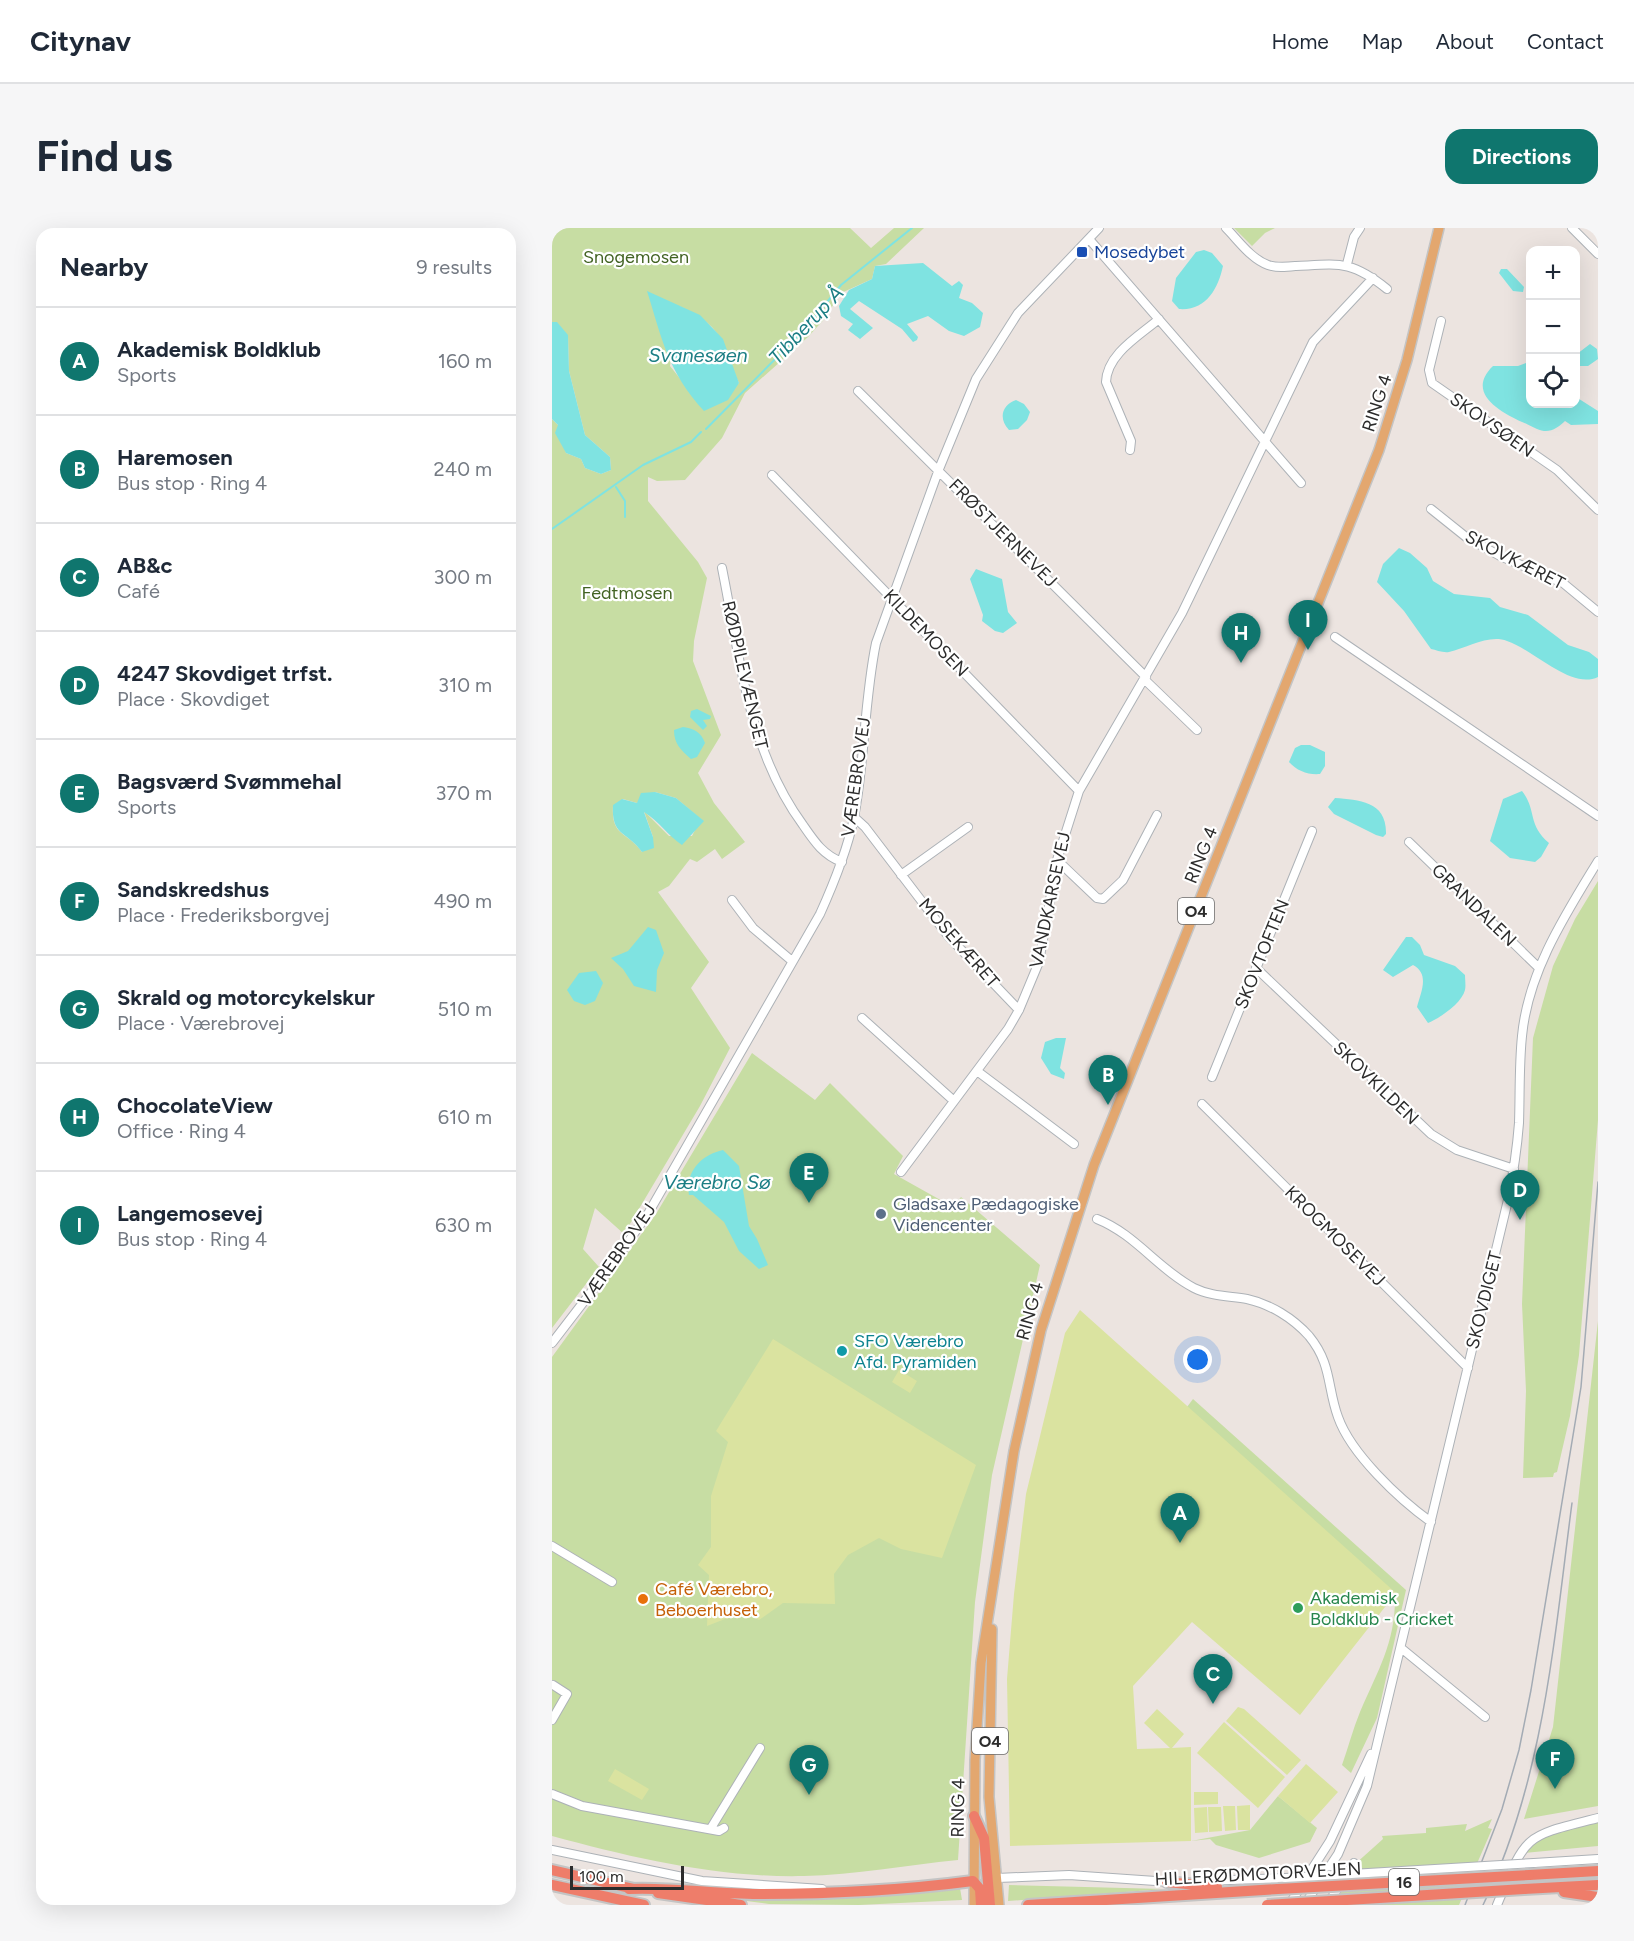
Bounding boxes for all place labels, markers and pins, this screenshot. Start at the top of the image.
place label: Mosedybet [1094,241,1185,263]
marker: Mosedybet [1075,245,1089,259]
pin: I [1288,600,1328,650]
pin: H [1222,614,1260,663]
pin: B [1088,1056,1128,1105]
pin: E [790,1154,828,1203]
pin: D [1500,1170,1540,1220]
place label: Gladsaxe Pædagogiske Videncenter [893,1193,1079,1236]
marker: Gladsaxe Pædagogiske Videncenter [874,1207,888,1221]
place label: SFO Værebro Afd. Pyramiden [854,1330,977,1373]
marker: SFO Værebro Afd. Pyramiden [835,1344,849,1358]
pin: A [1160,1494,1200,1543]
place label: Café Værebro, Beboerhuset [655,1578,773,1621]
place label: Akademisk Boldklub - Cricket [1310,1587,1454,1630]
marker: Café Værebro, Beboerhuset [636,1592,650,1606]
marker: Akademisk Boldklub - Cricket [1291,1601,1305,1615]
pin: C [1194,1654,1232,1704]
pin: F [1536,1740,1574,1789]
pin: G [790,1746,828,1795]

